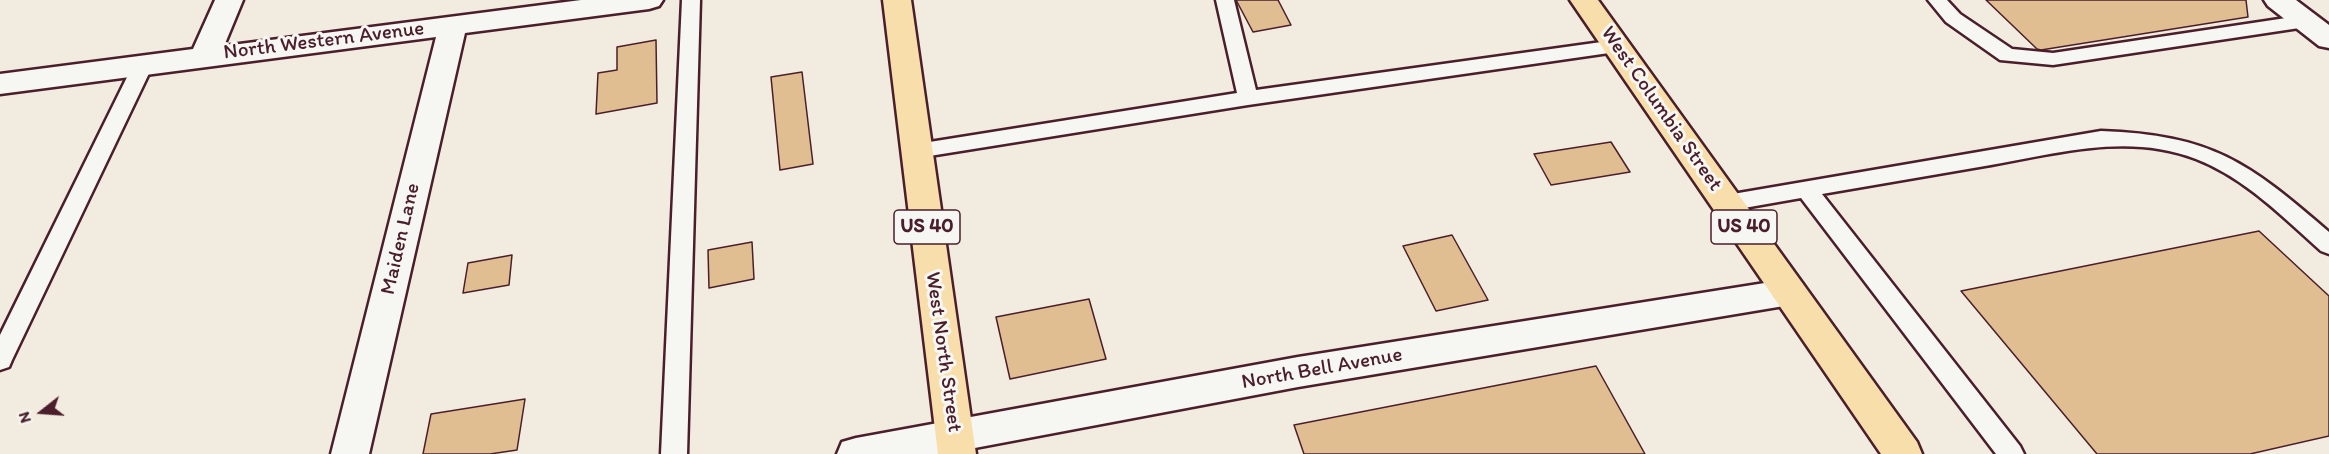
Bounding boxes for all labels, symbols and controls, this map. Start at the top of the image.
street label: North Western Avenue [222,16,426,66]
street label: West Columbia Street [1595,22,1727,196]
street label: Maiden Lane [376,181,426,297]
road number: US 40 [894,210,960,244]
road number: US 40 [1711,210,1777,244]
street label: West North Street [919,270,967,434]
street label: North Bell Avenue [1240,342,1404,396]
north arrow [12,382,72,442]
text: N [14,409,35,425]

